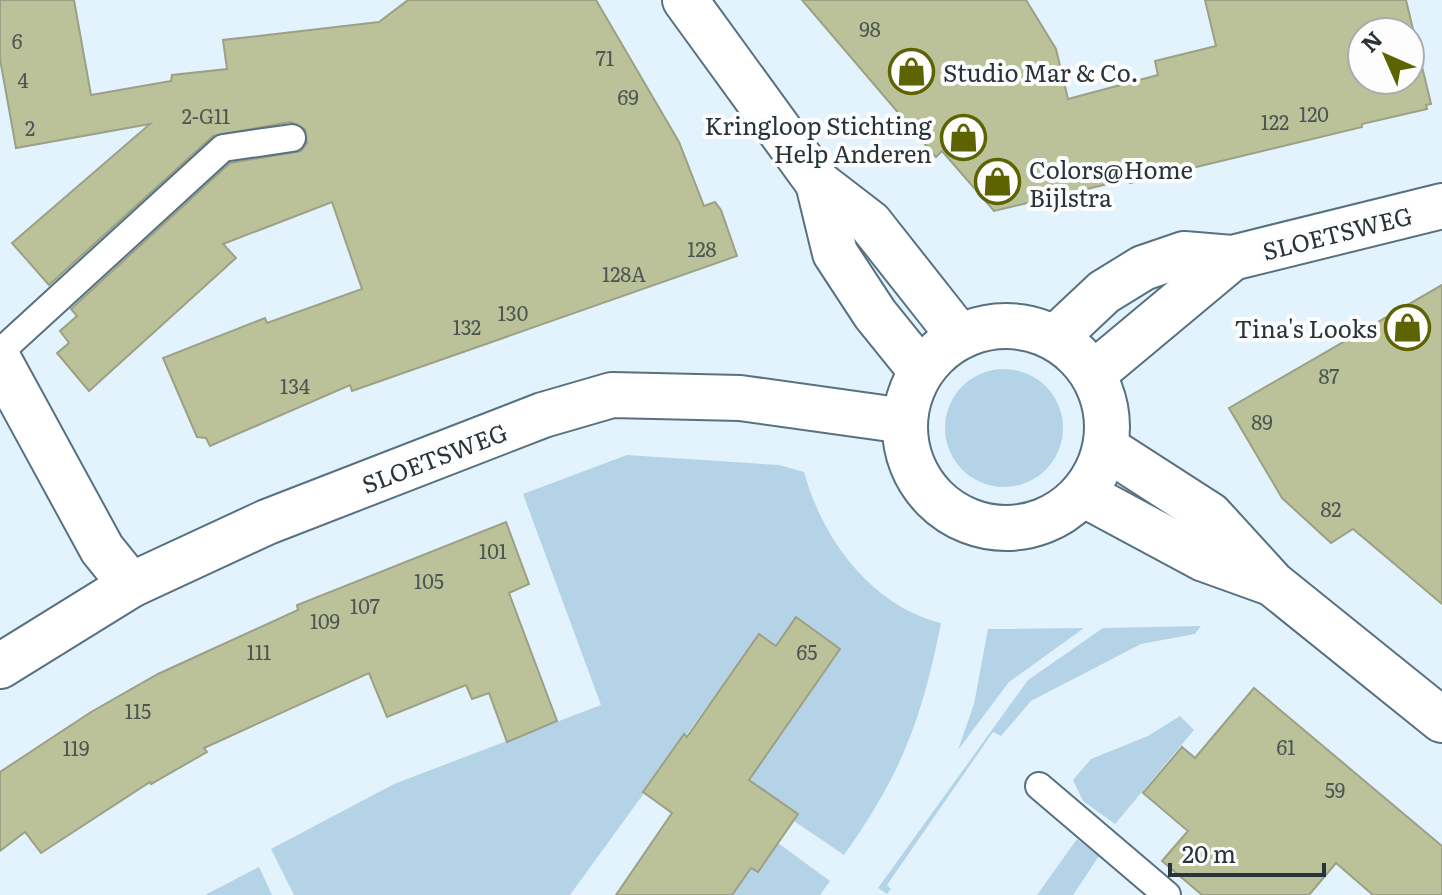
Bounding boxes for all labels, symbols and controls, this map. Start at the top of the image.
house number: 98 [859,13,881,43]
north arrow [1346,16,1426,96]
text: N [1353,23,1389,59]
house number: 6 [12,25,23,55]
house number: 71 [596,42,614,72]
shop icon: Studio Mar & Co. [888,47,936,95]
place label: Studio Mar & Co. [943,54,1139,89]
house number: 4 [17,64,29,94]
house number: 69 [617,81,639,111]
house number: 120 [1299,98,1329,128]
house number: 2-G11 [182,100,230,130]
house number: 122 [1261,106,1289,136]
place label: Kringloop Stichting Help Anderen [704,107,933,170]
house number: 2 [25,112,35,142]
shop icon: Kringloop Stichting Help Anderen [939,114,987,162]
place label: Colors@Home Bijlstra [1029,151,1193,214]
shop icon: Colors@Home Bijlstra [974,158,1022,206]
street label: SLOETSWEG [1258,196,1416,268]
house number: 128 [687,233,717,263]
house number: 128A [602,258,646,288]
house number: 130 [498,297,528,327]
shop icon: Tina's Looks [1384,303,1432,351]
place label: Tina's Looks [1235,310,1377,345]
house number: 132 [453,311,481,341]
house number: 87 [1319,360,1339,390]
house number: 134 [280,370,310,400]
house number: 89 [1251,406,1273,436]
street label: SLOETSWEG [356,413,512,501]
house number: 82 [1321,493,1341,523]
house number: 101 [479,535,507,565]
house number: 105 [414,565,444,595]
house number: 107 [350,590,380,620]
house number: 109 [310,605,340,635]
house number: 111 [247,636,271,666]
house number: 65 [797,636,817,666]
house number: 115 [125,695,151,725]
house number: 61 [1277,731,1295,761]
house number: 119 [63,732,89,762]
house number: 59 [1325,774,1345,804]
scale bar [1170,827,1324,877]
text: 20 m [1182,835,1236,870]

